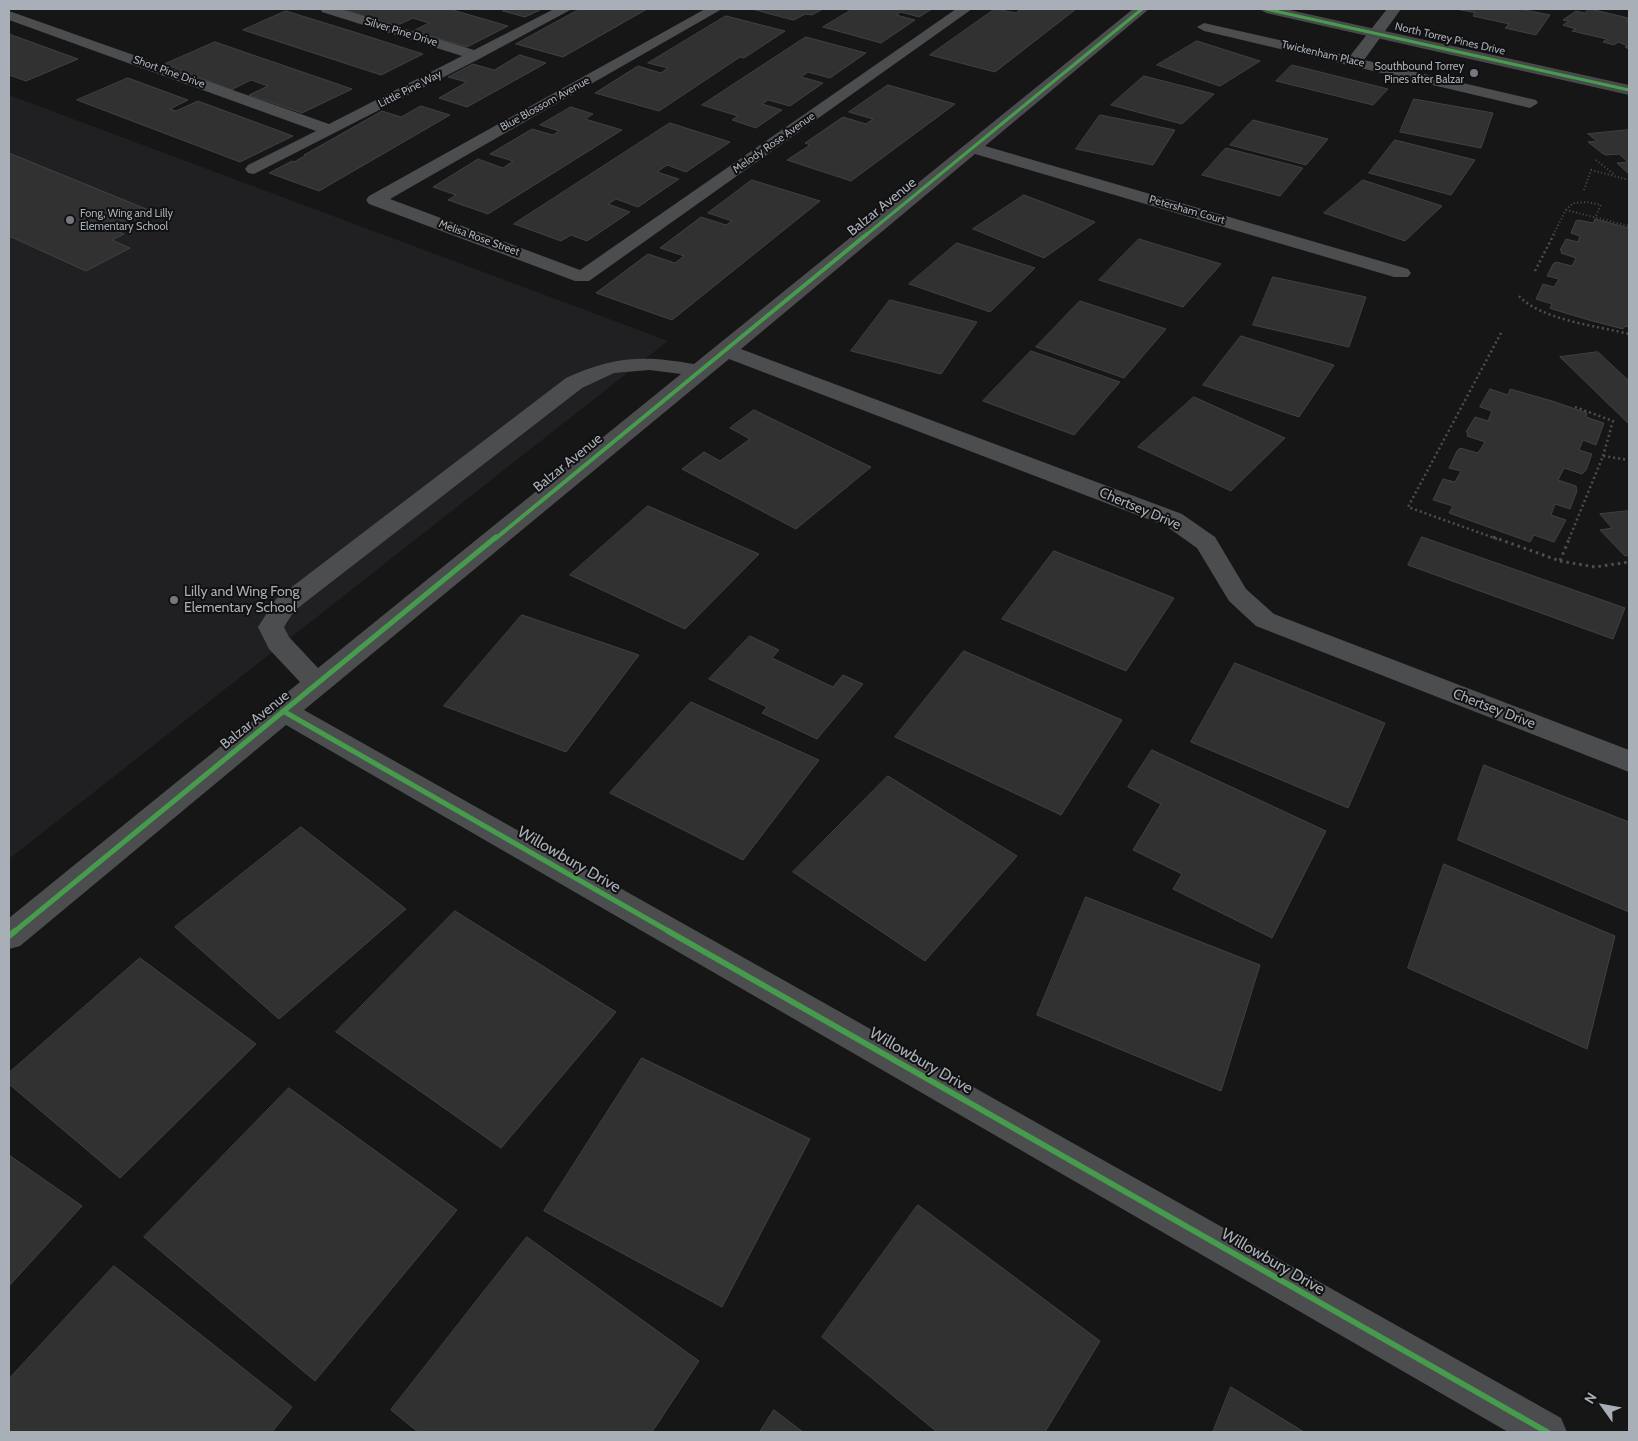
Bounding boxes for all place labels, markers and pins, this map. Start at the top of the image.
place label: Southbound Torrey Pines after Balzar [1374,60,1464,86]
marker: Southbound Torrey Pines after Balzar [1468,67,1480,79]
place label: Fong, Wing and Lilly Elementary School [80,207,173,233]
marker: Fong, Wing and Lilly Elementary School [64,214,76,226]
place label: Lilly and Wing Fong Elementary School [184,584,299,616]
marker: Lilly and Wing Fong Elementary School [168,594,180,606]

